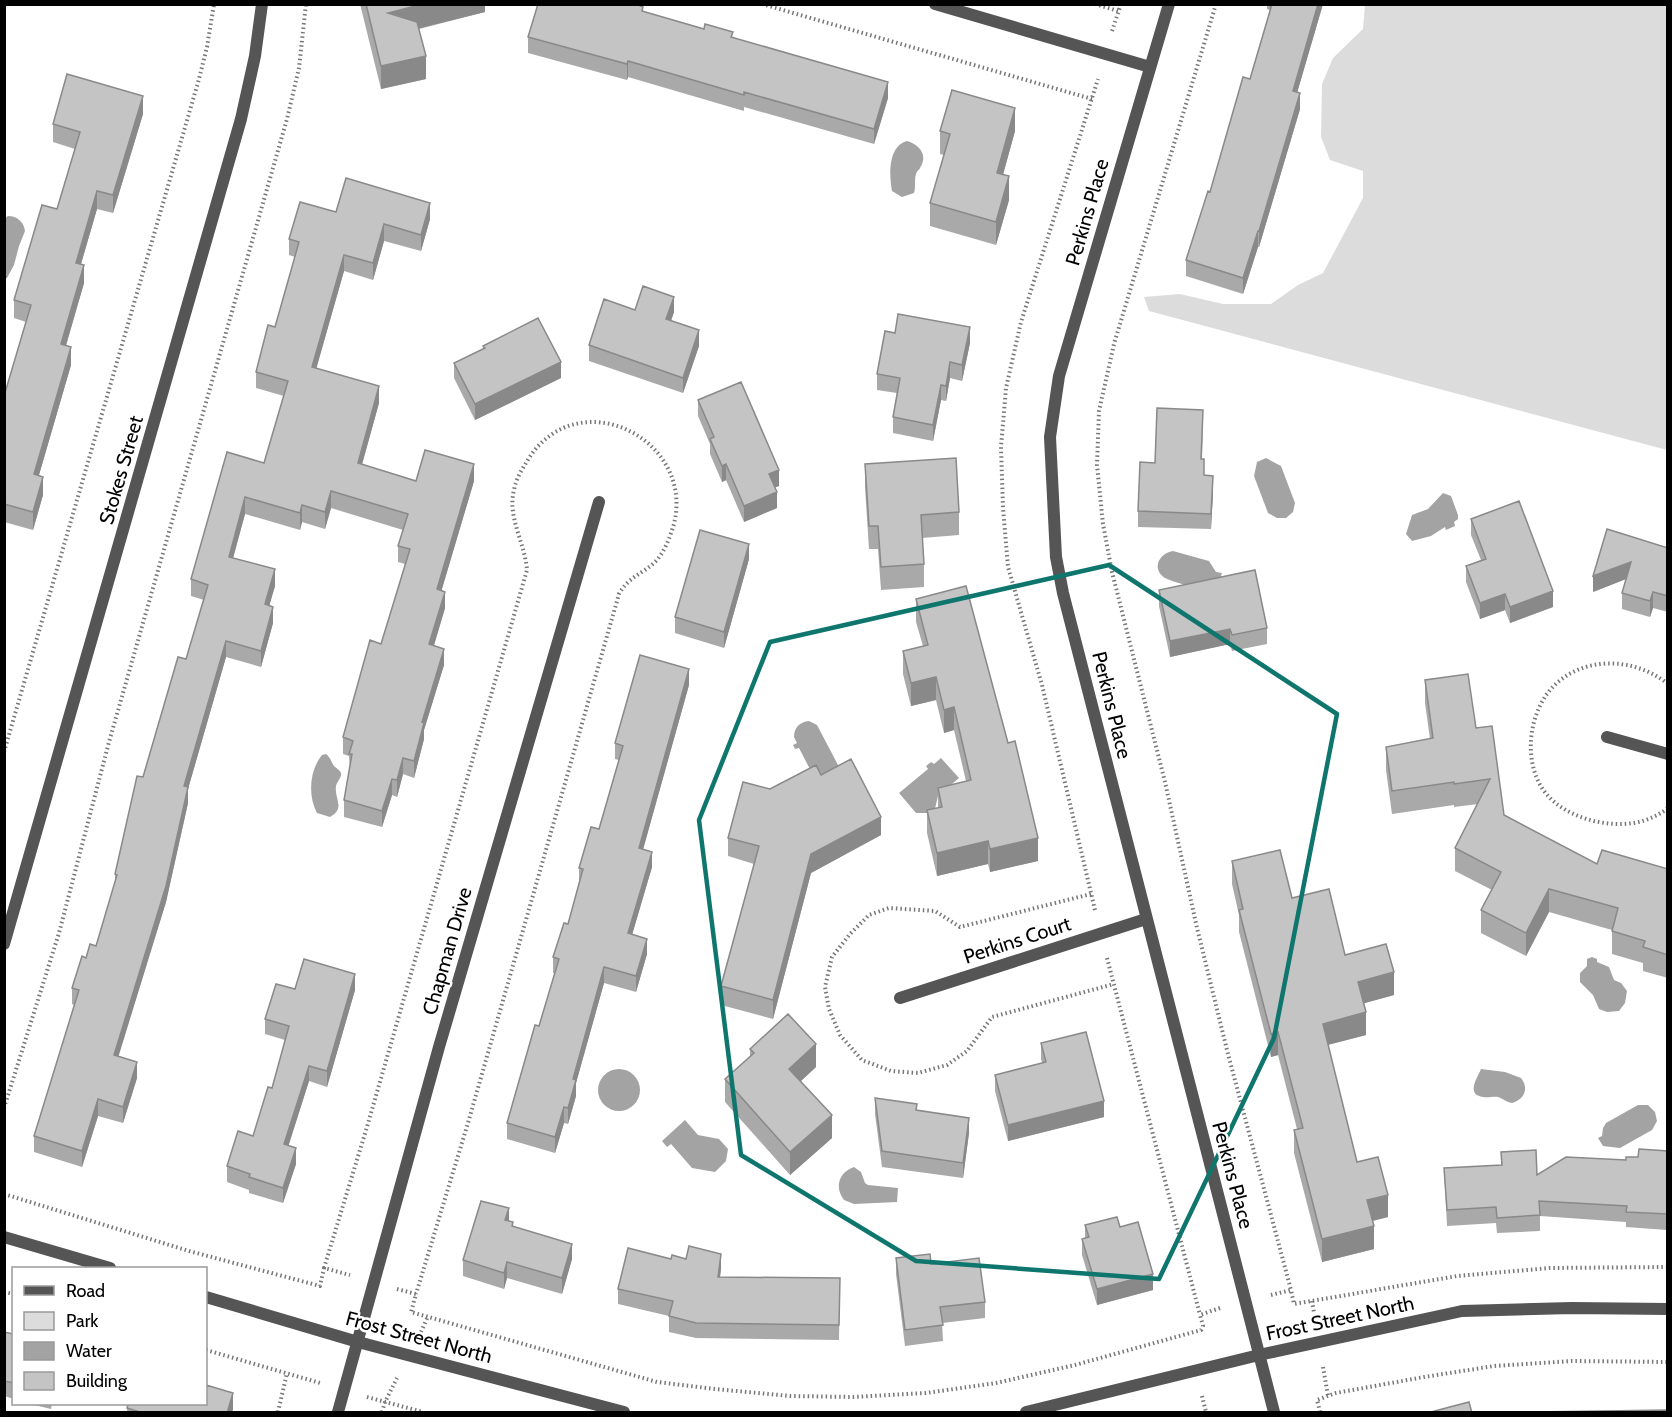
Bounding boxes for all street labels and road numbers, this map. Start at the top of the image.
street label: Perkins Place [1060,156,1114,268]
street label: Stokes Street [94,413,148,527]
street label: Perkins Place [1087,649,1137,761]
street label: Chapman Drive [417,884,477,1018]
street label: Perkins Court [960,911,1074,969]
street label: Perkins Place [1207,1119,1259,1231]
street label: Frost Street North [1264,1291,1416,1345]
street label: Frost Street North [343,1306,495,1368]

